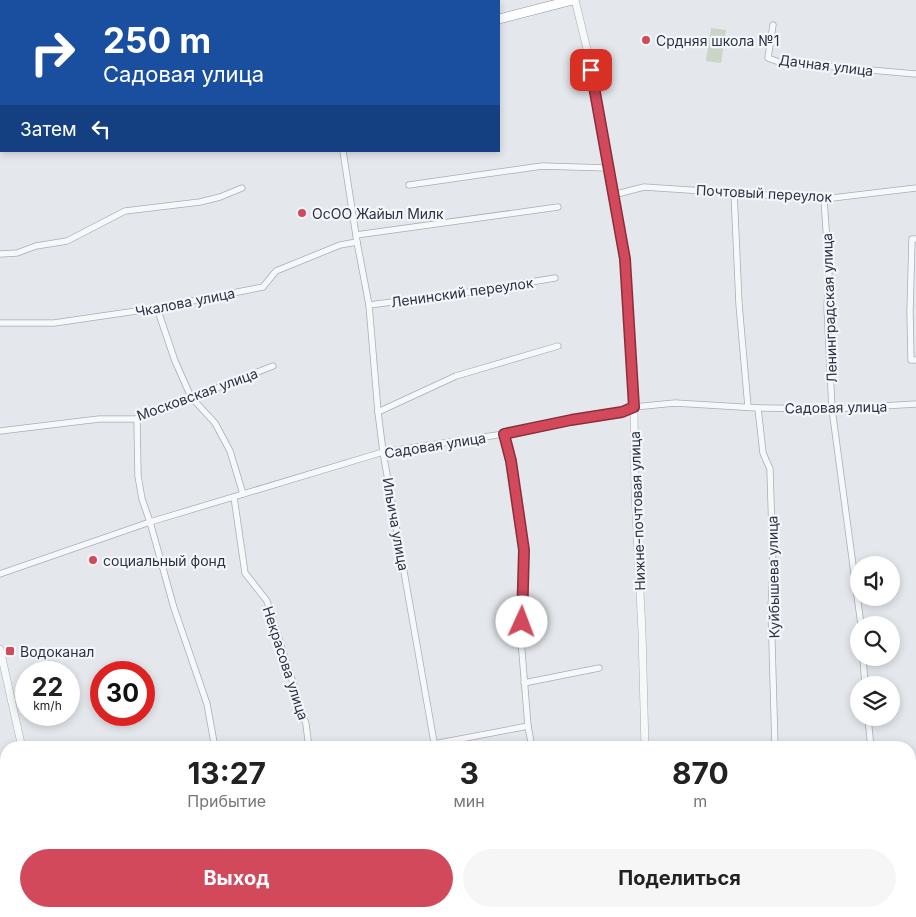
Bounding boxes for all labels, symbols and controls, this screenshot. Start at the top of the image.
text: 250 m [103,19,211,61]
icon: right [20,20,85,85]
place label: Срдняя школа №1 [656,32,779,49]
marker: Срдняя школа №1 [640,34,652,46]
pin [570,49,612,91]
street label: Дачная улица [778,51,874,79]
icon: arrive [577,56,605,84]
text: Садовая улица [103,61,264,87]
icon: left [87,115,115,143]
text: Затем [20,118,77,141]
street label: Почтовый переулок [696,181,833,205]
place label: ОсОО Жайыл Милк [312,205,444,222]
marker: ОсОО Жайыл Милк [296,207,308,219]
street label: Ленинградская улица [818,233,840,383]
street label: Ленинский переулок [390,274,535,310]
street label: Чкалова улица [134,284,236,320]
street label: Московская улица [134,364,260,424]
street label: Садовая улица [785,398,887,416]
street label: Садовая улица [383,429,487,461]
street label: Нижне-почтовая улица [626,431,648,591]
street label: Ильича улица [379,476,413,572]
street label: Куйбышева улица [763,515,783,639]
place label: социальный фонд [103,552,226,569]
marker: социальный фонд [87,554,99,566]
map controls [850,556,900,726]
button: sound [850,556,900,606]
position arrow [495,595,547,647]
street label: Некрасова улица [260,604,312,722]
button: search [850,616,900,666]
place label: Водоканал [20,643,94,660]
marker: Водоканал [4,645,16,657]
speed limit sign: 30 [90,661,155,726]
text: 22 [32,672,63,702]
button: layers [850,676,900,726]
text: km/h [33,698,62,713]
text: 13:27 [187,755,266,791]
text: 3 [459,755,479,791]
text: 870 [672,755,729,791]
text: Прибытие [187,791,266,811]
text: мин [453,791,485,811]
text: m [693,791,707,811]
button: Выход [20,849,453,907]
button: Поделиться [463,849,896,907]

